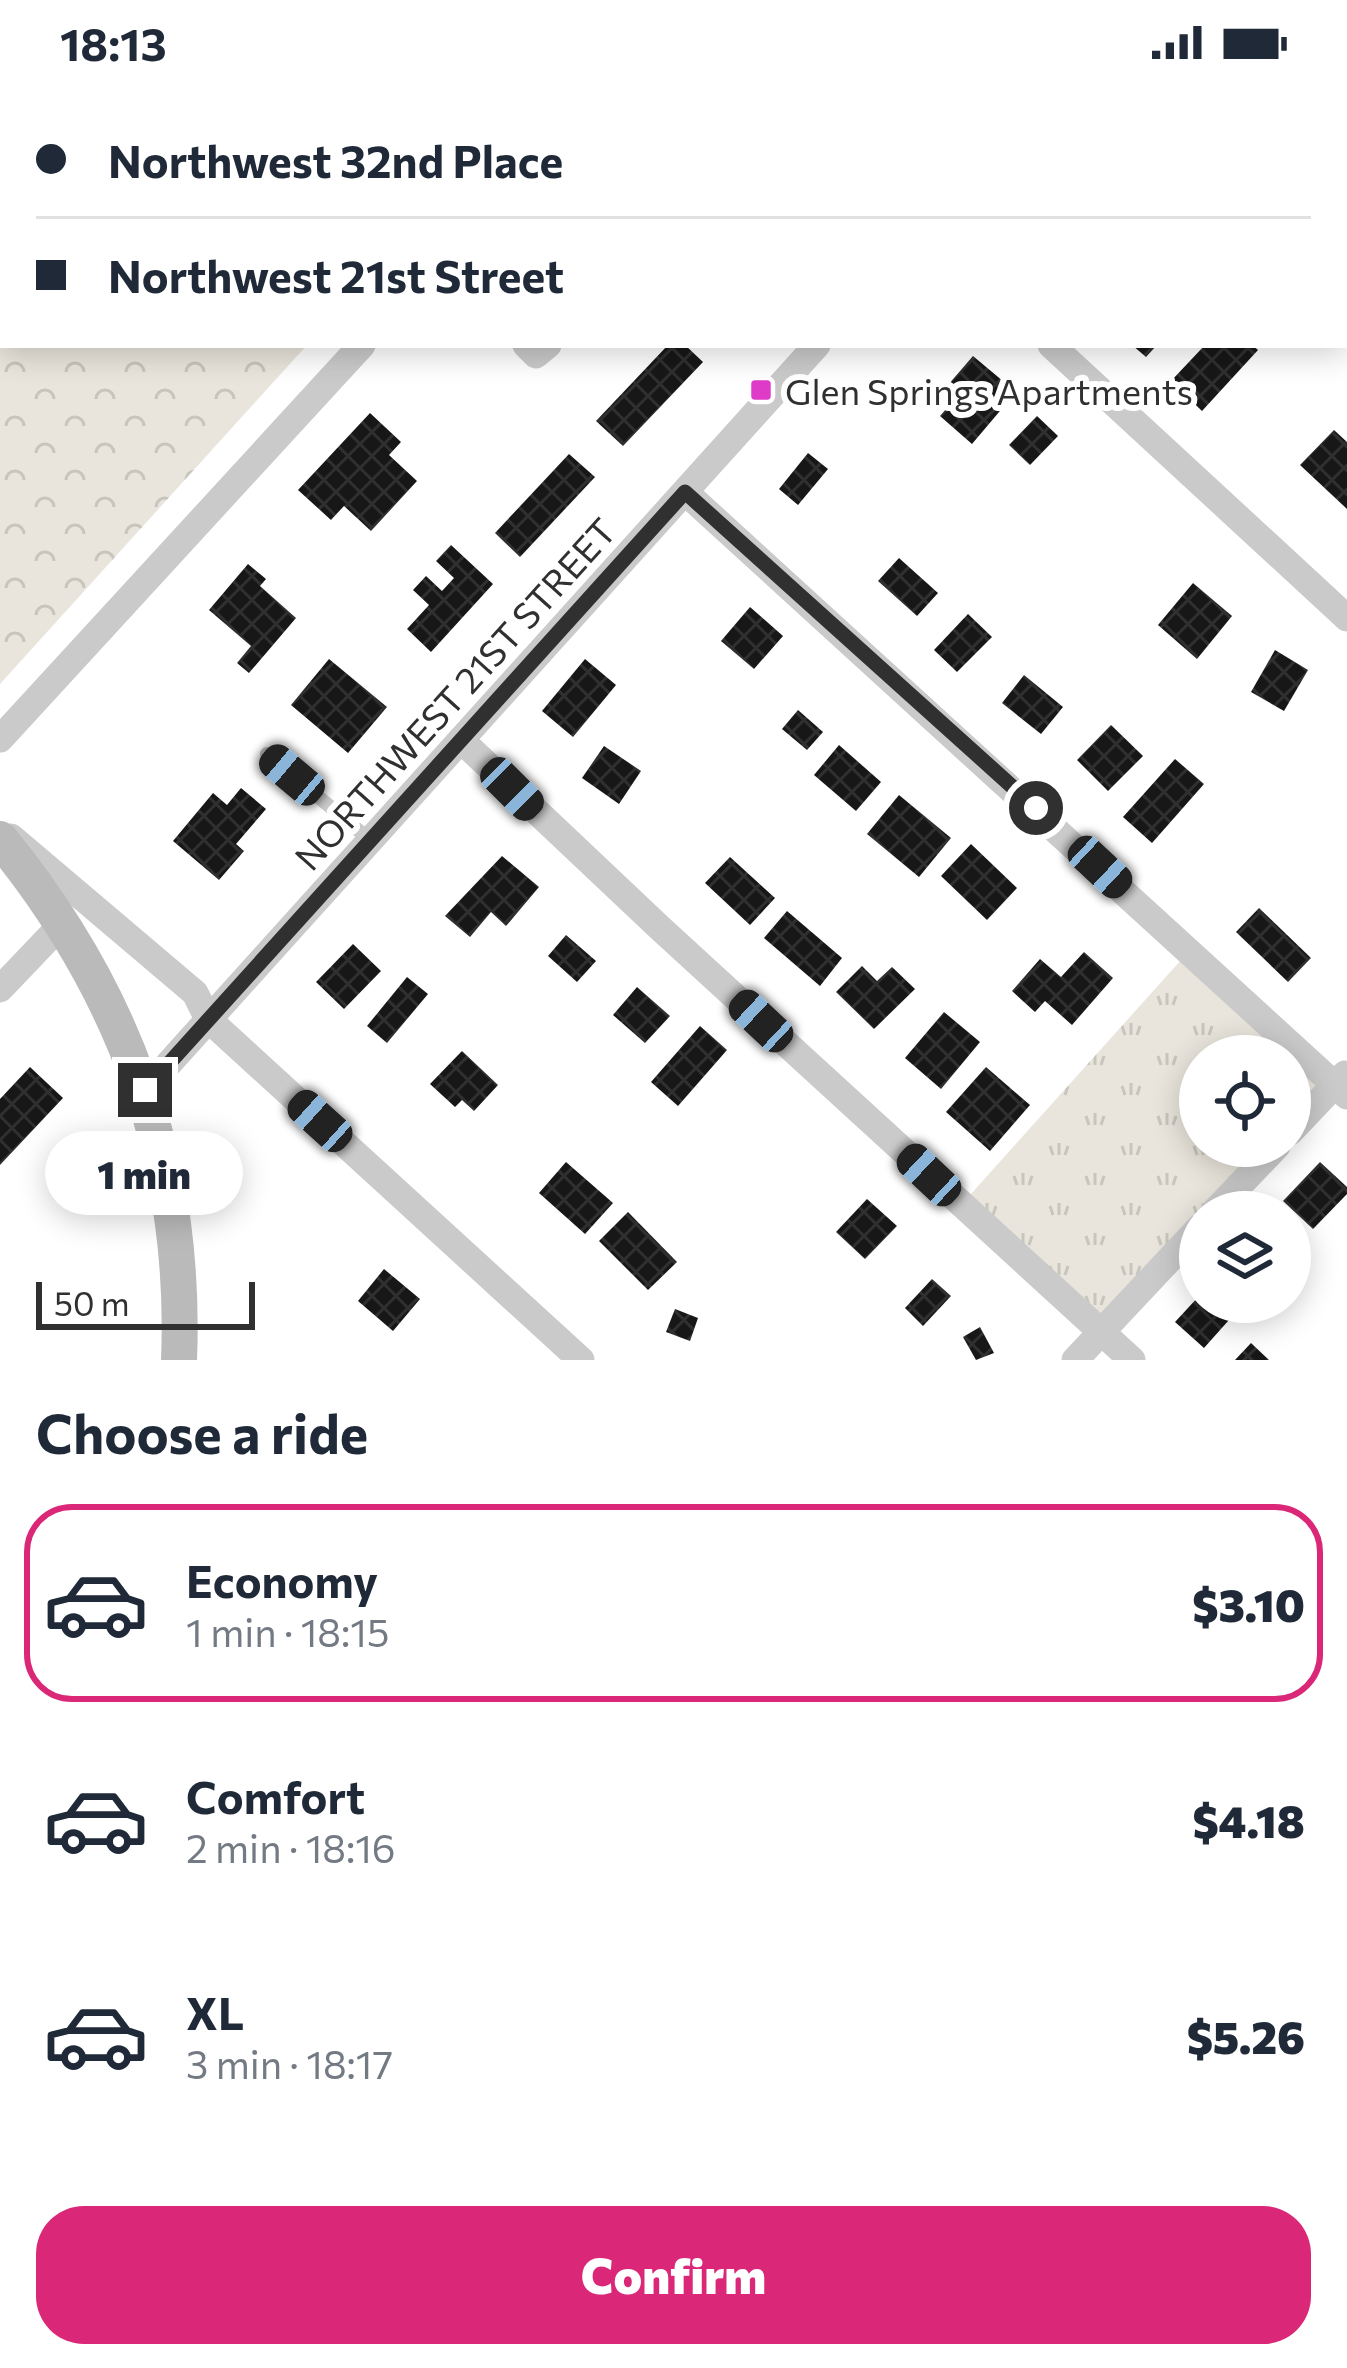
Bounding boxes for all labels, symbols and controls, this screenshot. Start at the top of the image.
text: 18:13 [60,15,167,70]
text: Northwest 32nd Place [108,132,563,187]
text: Northwest 21st Street [108,247,564,302]
place label: Glen Springs Apartments [785,368,1193,412]
marker: Glen Springs Apartments [748,377,774,403]
street label: NORTHWEST 21ST STREET [284,508,624,878]
car [253,738,331,812]
car [474,751,550,827]
route start [1009,781,1063,835]
car [1061,829,1139,905]
car [722,983,800,1059]
map controls [1179,1035,1311,1323]
button: locate [1179,1035,1311,1167]
route end [118,1063,172,1117]
car [281,1084,359,1158]
callout: 1 min [46,1132,244,1216]
car [890,1137,968,1213]
text: 1 min [97,1149,191,1197]
button: layers [1179,1191,1311,1323]
scale bar [36,1276,255,1329]
text: 50 m [54,1282,130,1323]
text: Choose a ride [36,1399,368,1465]
icon: car [42,1549,150,1657]
text: Economy [186,1552,378,1607]
text: $3.10 [1192,1576,1305,1631]
text: 1 min · 18:15 [186,1607,389,1655]
icon: car [42,1765,150,1873]
text: Comfort [186,1768,365,1823]
text: $4.18 [1192,1792,1305,1847]
text: 2 min · 18:16 [186,1823,396,1871]
icon: car [42,1981,150,2089]
text: XL [186,1984,244,2039]
text: $5.26 [1187,2008,1305,2063]
text: 3 min · 18:17 [186,2039,393,2087]
button: Confirm [36,2206,1311,2344]

